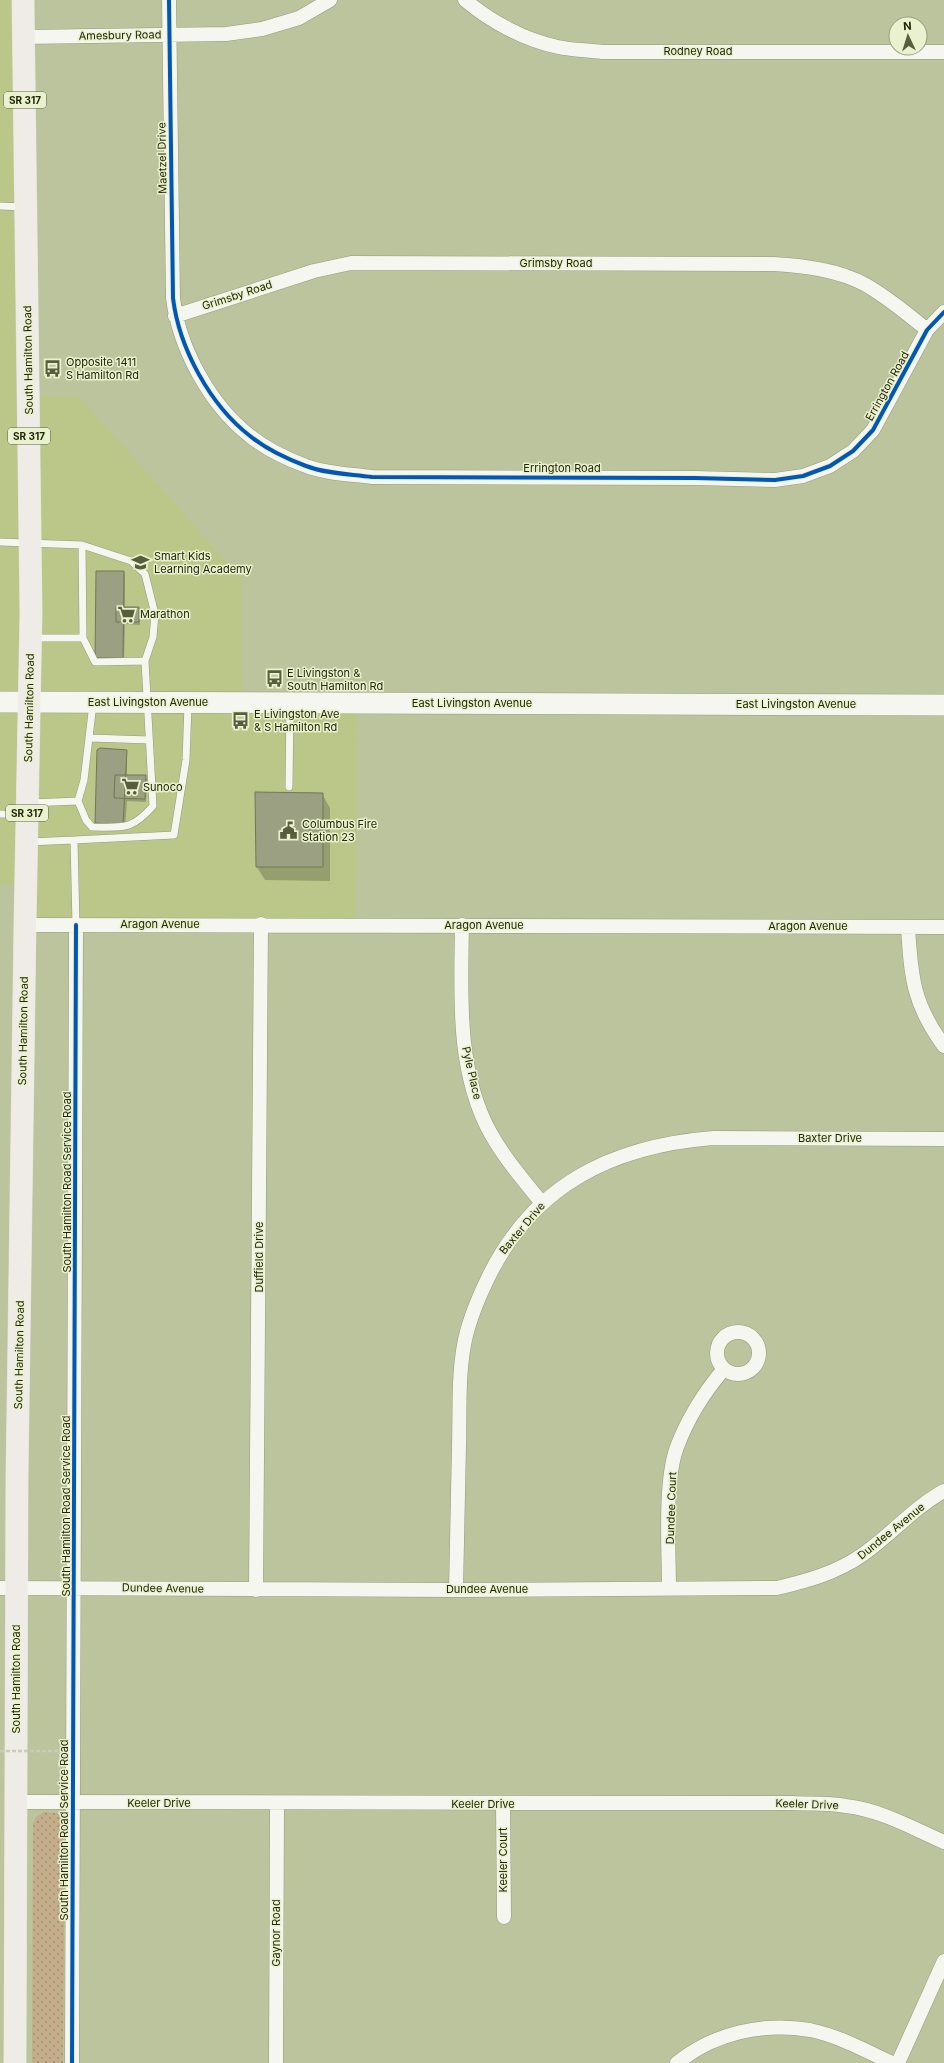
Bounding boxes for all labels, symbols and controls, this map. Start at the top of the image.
north arrow [888,16,928,56]
text: N [903,19,912,33]
street label: Amesbury Road [78,27,162,43]
street label: Rodney Road [664,44,732,58]
road number: SR 317 [4,92,46,108]
street label: Maetzel Drive [154,122,170,194]
street label: Grimsby Road [520,256,592,270]
street label: Grimsby Road [200,277,274,313]
street label: South Hamilton Road [20,305,36,415]
street label: Errington Road [862,349,912,423]
place label: Opposite 1411 S Hamilton Rd [66,355,139,382]
bus stop icon: Opposite 1411 S Hamilton Rd [43,358,63,378]
road number: SR 317 [8,428,50,444]
street label: Errington Road [523,461,601,475]
place label: Smart Kids Learning Academy [154,549,252,576]
school or university icon: Smart Kids Learning Academy [131,552,151,572]
supermarket icon: Marathon [117,604,137,624]
place label: Marathon [140,607,190,621]
street label: South Hamilton Road [21,653,37,763]
place label: E Livingston & South Hamilton Rd [287,666,383,693]
bus stop icon: E Livingston & South Hamilton Rd [264,669,284,689]
street label: East Livingston Avenue [88,695,208,709]
street label: East Livingston Avenue [412,696,532,710]
street label: East Livingston Avenue [736,697,856,711]
place label: E Livingston Ave & S Hamilton Rd [254,707,339,734]
bus stop icon: E Livingston Ave & S Hamilton Rd [231,710,251,730]
supermarket icon: Sunoco [120,777,140,797]
place label: Sunoco [143,780,183,794]
road number: SR 317 [6,805,48,821]
place label: Columbus Fire Station 23 [302,817,377,844]
public building icon: Columbus Fire Station 23 [279,820,299,840]
street label: Aragon Avenue [120,917,200,931]
street label: Aragon Avenue [444,918,524,932]
street label: Aragon Avenue [768,919,848,933]
street label: South Hamilton Road [15,976,31,1086]
street label: Pyle Place [459,1045,485,1101]
street label: South Hamilton Road Service Road [60,1091,74,1273]
street label: Baxter Drive [798,1131,862,1145]
street label: Baxter Drive [496,1199,548,1257]
street label: Duffield Drive [252,1221,266,1293]
street label: South Hamilton Road [11,1300,27,1410]
street label: South Hamilton Road Service Road [59,1415,73,1597]
street label: Dundee Court [663,1471,679,1545]
street label: Dundee Avenue [855,1500,927,1562]
street label: Dundee Avenue [122,1580,204,1596]
street label: Dundee Avenue [446,1582,528,1596]
street label: South Hamilton Road [9,1624,23,1734]
street label: South Hamilton Road Service Road [57,1739,71,1921]
street label: Keeler Drive [127,1796,191,1810]
street label: Keeler Drive [775,1796,839,1812]
street label: Keeler Drive [451,1797,515,1811]
street label: Keeler Court [496,1827,510,1893]
street label: Gaynor Road [269,1899,283,1967]

